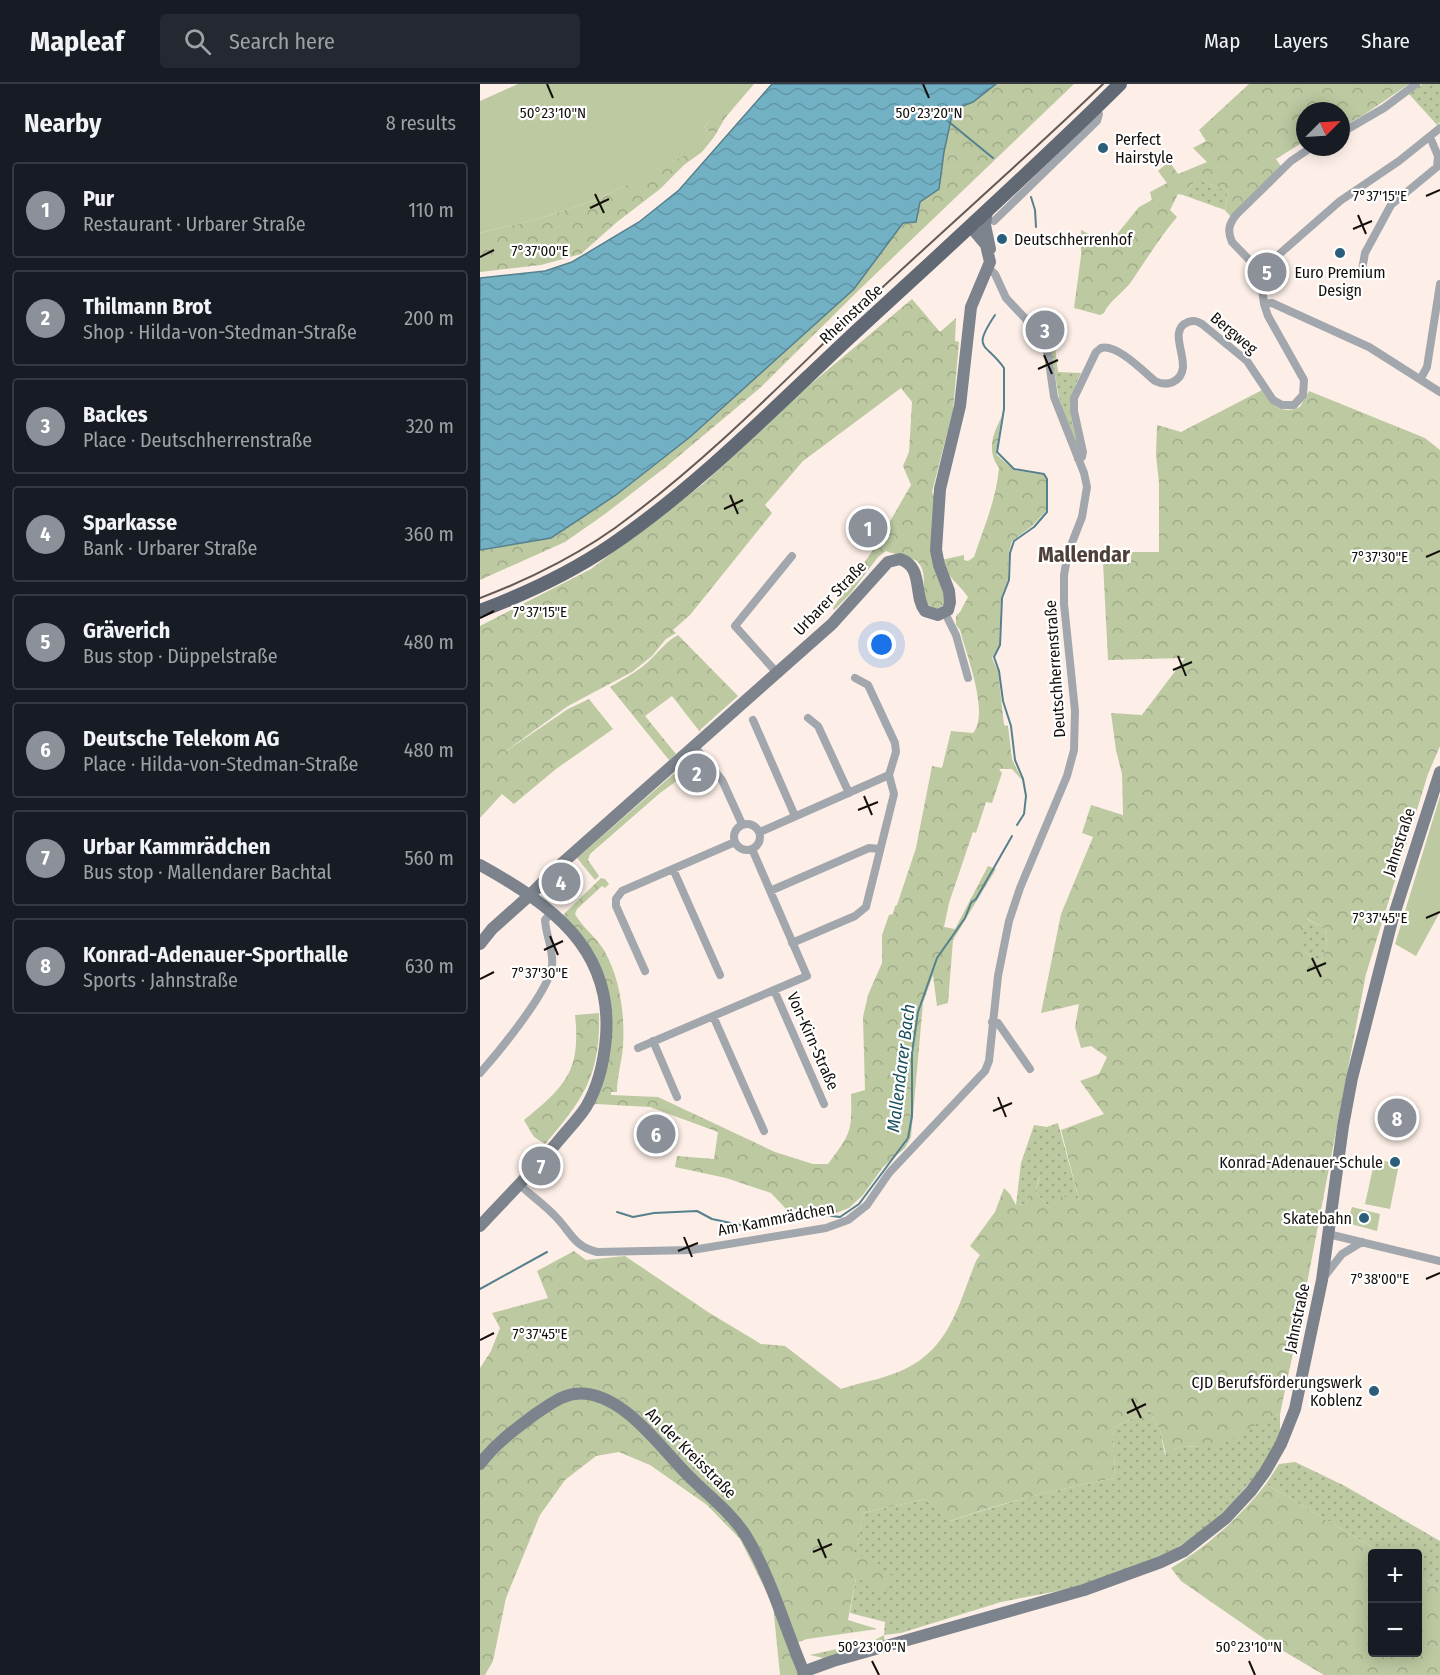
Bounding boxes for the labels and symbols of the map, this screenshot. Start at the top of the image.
north arrow [1296,102,1350,156]
text: 50°23'10"N [520,104,586,122]
text: 50°23'20"N [895,104,963,122]
place label: Perfect Hairstyle [1115,130,1173,167]
marker: Perfect Hairstyle [1096,141,1110,155]
text: 7°37'15"E [1353,187,1407,205]
place label: Deutschherrenhof [1014,230,1133,249]
marker: Deutschherrenhof [995,232,1009,246]
text: 7°37'00"E [511,242,569,260]
marker: Euro Premium Design [1333,246,1347,260]
pin: 5 [1248,250,1286,294]
place label: Euro Premium Design [1294,263,1386,300]
street label: Rheinstraße [816,280,886,348]
pin: 3 [1026,308,1064,352]
street label: Bergweg [1207,308,1262,358]
pin: 1 [848,506,888,550]
district label: Mallendar [1038,541,1131,568]
text: 7°37'30"E [1352,548,1408,566]
street label: Urbarer Straße [790,557,870,639]
street label: Deutschherrenstraße [1041,600,1069,738]
text: 7°37'15"E [513,603,567,621]
your location [867,630,896,659]
pin: 2 [678,750,716,796]
street label: Jahnstraße [1379,805,1419,878]
pin: 4 [542,860,580,904]
text: 7°37'45"E [1353,909,1407,927]
text: 7°37'30"E [512,964,568,982]
street label: Von-Kirn-Straße [783,989,843,1093]
water label: Mallendarer Bach [882,1003,920,1133]
pin: 8 [1378,1096,1416,1140]
pin: 6 [636,1112,675,1156]
pin: 7 [522,1144,560,1188]
place label: Konrad-Adenauer-Schule [1219,1153,1383,1172]
marker: Konrad-Adenauer-Schule [1388,1155,1402,1169]
street label: Am Kammrädchen [716,1198,836,1240]
place label: Skatebahn [1283,1209,1352,1228]
marker: Skatebahn [1357,1211,1371,1225]
text: 7°38'00"E [1351,1270,1409,1288]
street label: Jahnstraße [1280,1281,1314,1354]
text: 7°37'45"E [513,1325,567,1343]
place label: CJD Berufsförderungswerk Koblenz [1192,1373,1363,1410]
marker: CJD Berufsförderungswerk Koblenz [1367,1384,1381,1398]
street label: An der Kreisstraße [642,1404,740,1502]
text: 50°23'00"N [838,1638,906,1656]
text: 50°23'10"N [1216,1638,1282,1656]

